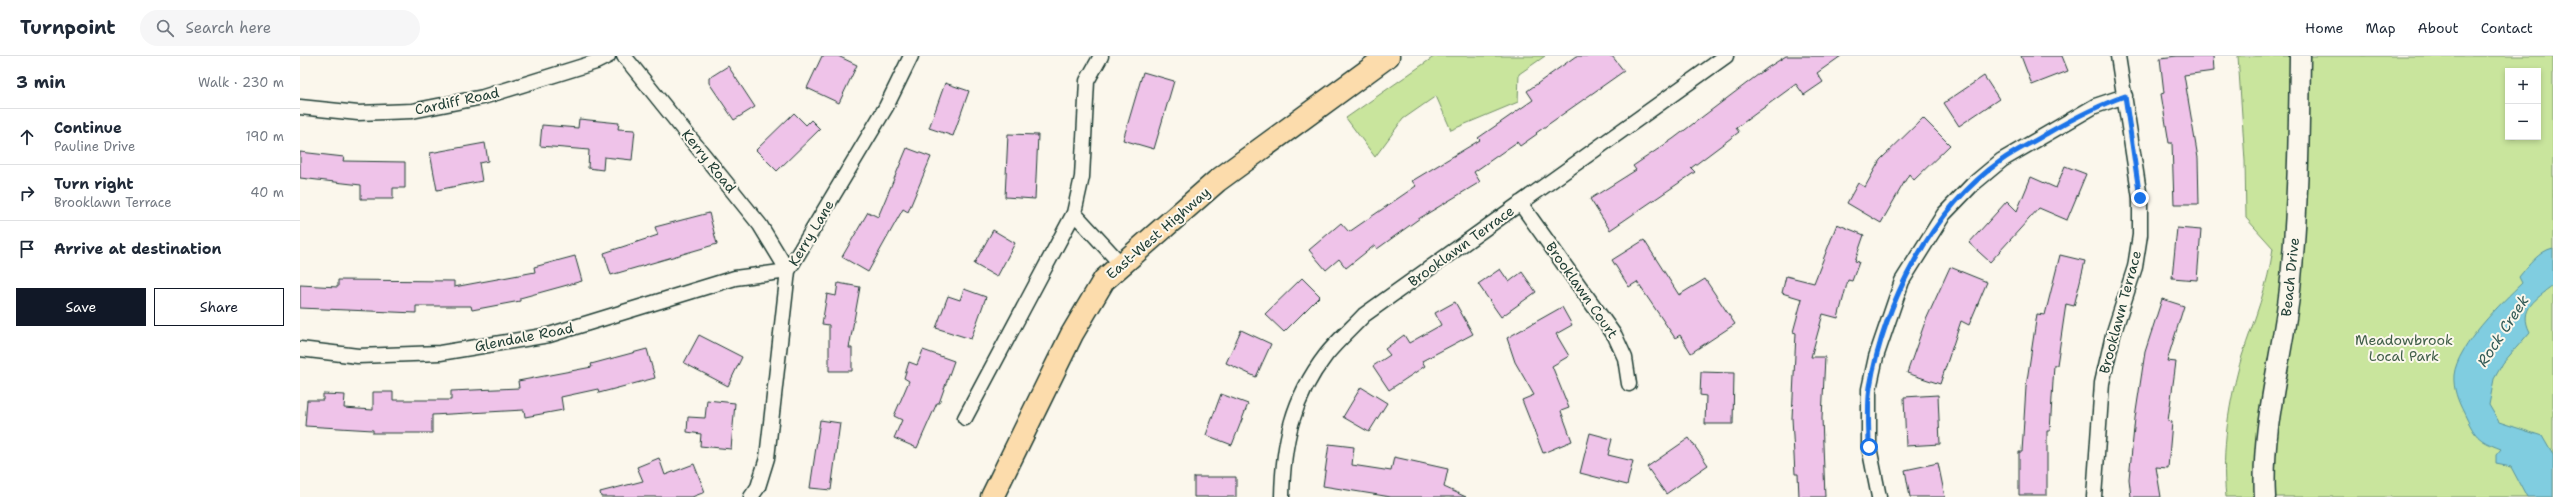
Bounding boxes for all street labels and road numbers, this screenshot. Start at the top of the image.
street label: Cardiff Road [413,83,501,119]
street label: Kerry Road [678,126,740,197]
street label: East-West Highway [1102,183,1214,283]
street label: Kerry Lane [784,197,838,269]
street label: Brooklawn Terrace [1405,201,1518,290]
street label: Beach Drive [2277,237,2303,317]
street label: Brooklawn Court [1542,238,1622,342]
street label: Brooklawn Terrace [2095,248,2145,375]
street label: Glendale Road [473,319,575,355]

